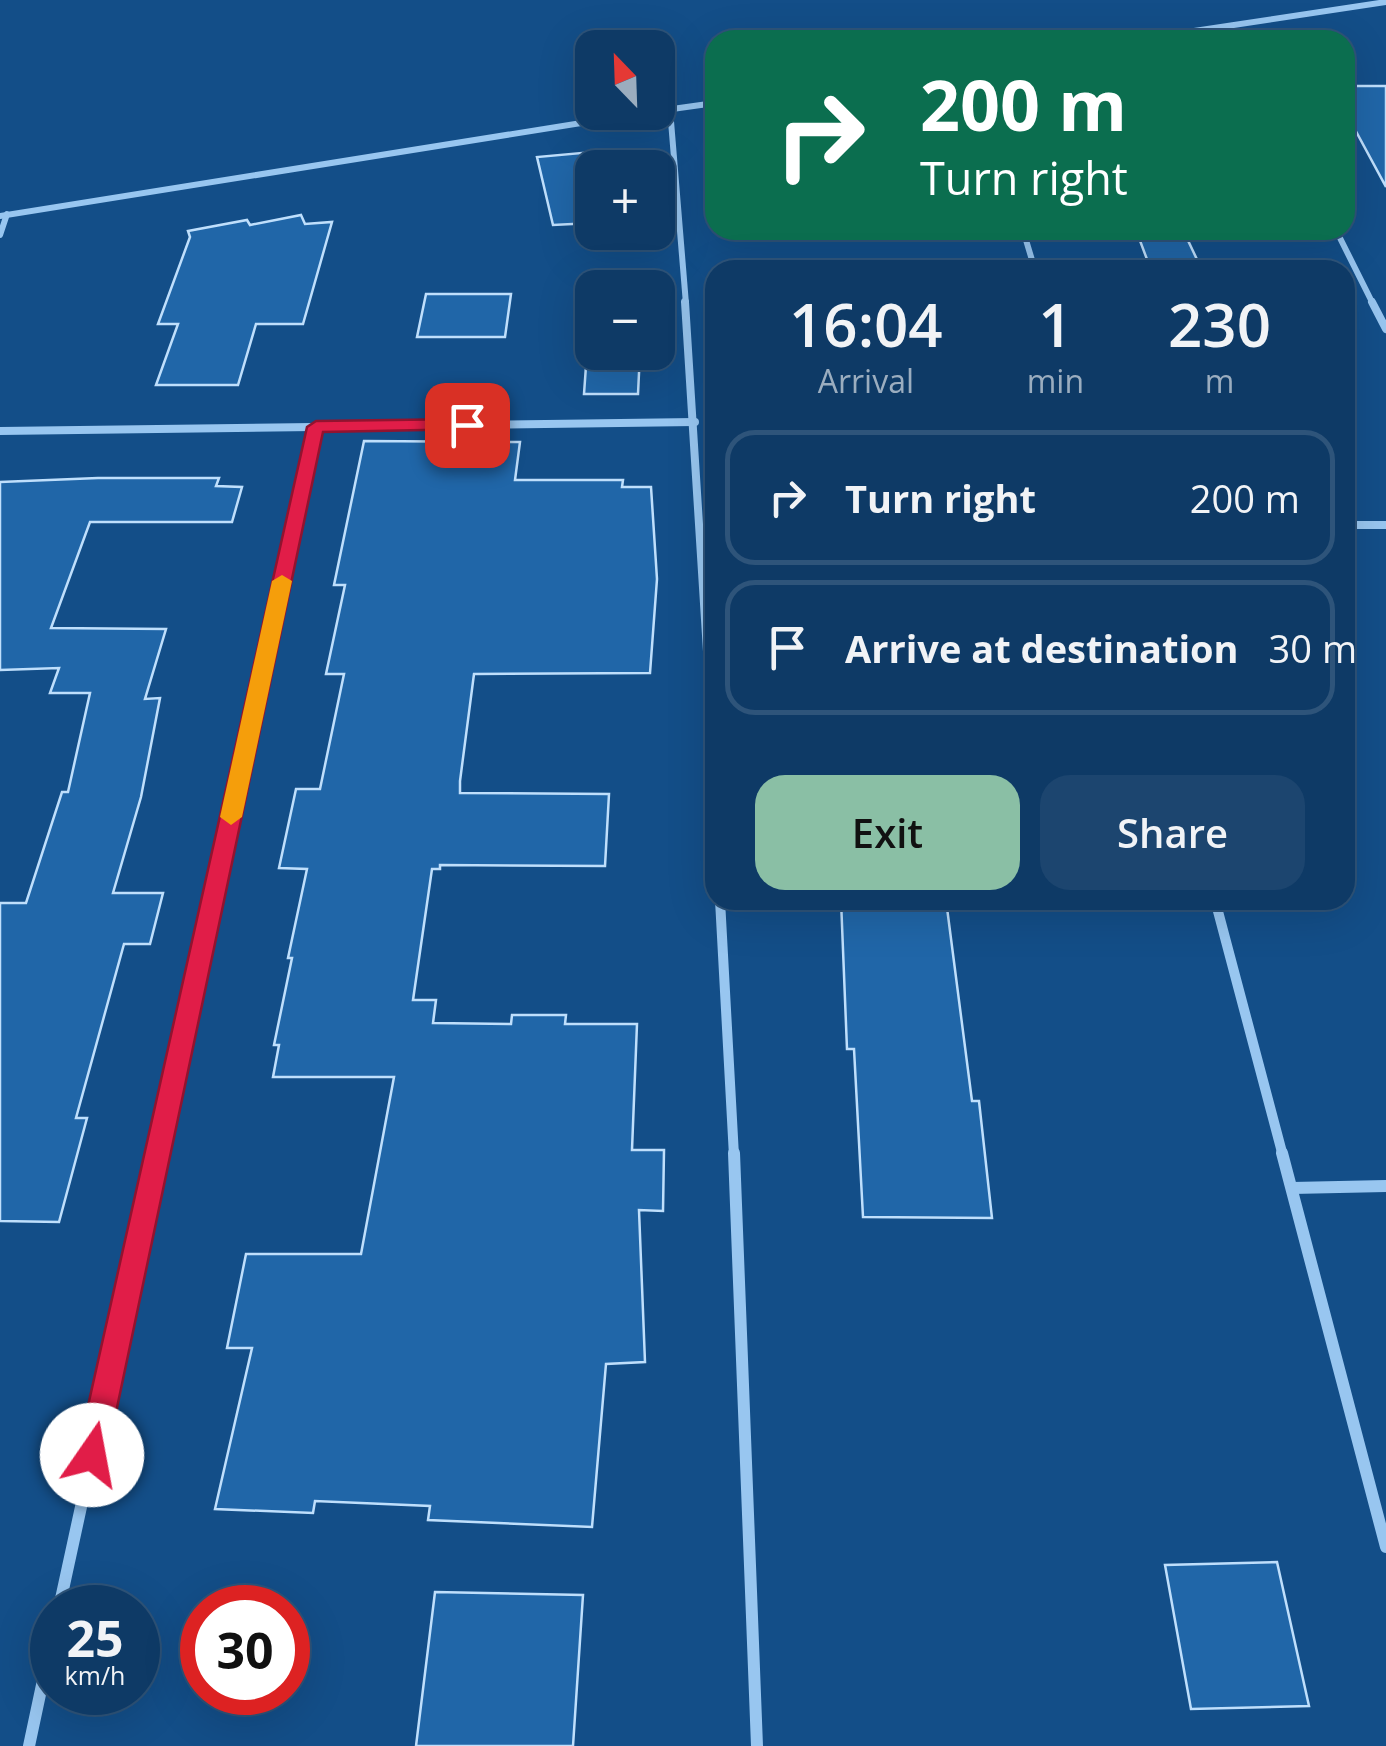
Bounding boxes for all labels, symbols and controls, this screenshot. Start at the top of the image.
north arrow [575,30,675,130]
map controls [575,30,675,370]
text: 200 m [920,56,1127,152]
icon: right [755,70,885,200]
text: Turn right [920,147,1128,208]
button: + [575,150,675,250]
button: − [575,270,675,370]
text: 16:04 [789,283,943,365]
text: 1 [1038,283,1073,365]
text: 230 [1168,283,1271,365]
text: Arrival [818,359,914,402]
text: min [1027,359,1084,402]
text: m [1205,359,1234,402]
pin [425,383,510,468]
icon: arrive [440,398,495,453]
icon: right [760,470,815,525]
text: Turn right [845,472,1036,524]
text: 200 m [1190,472,1300,524]
icon: arrive [760,620,815,675]
text: Arrive at destination [845,622,1239,674]
text: 30 m [1269,622,1357,674]
button: Exit [755,775,1020,890]
button: Share [1040,775,1305,890]
position arrow [40,1403,144,1507]
speed limit sign: 30 [180,1585,310,1715]
text: 25 [66,1604,124,1672]
text: km/h [65,1658,125,1692]

